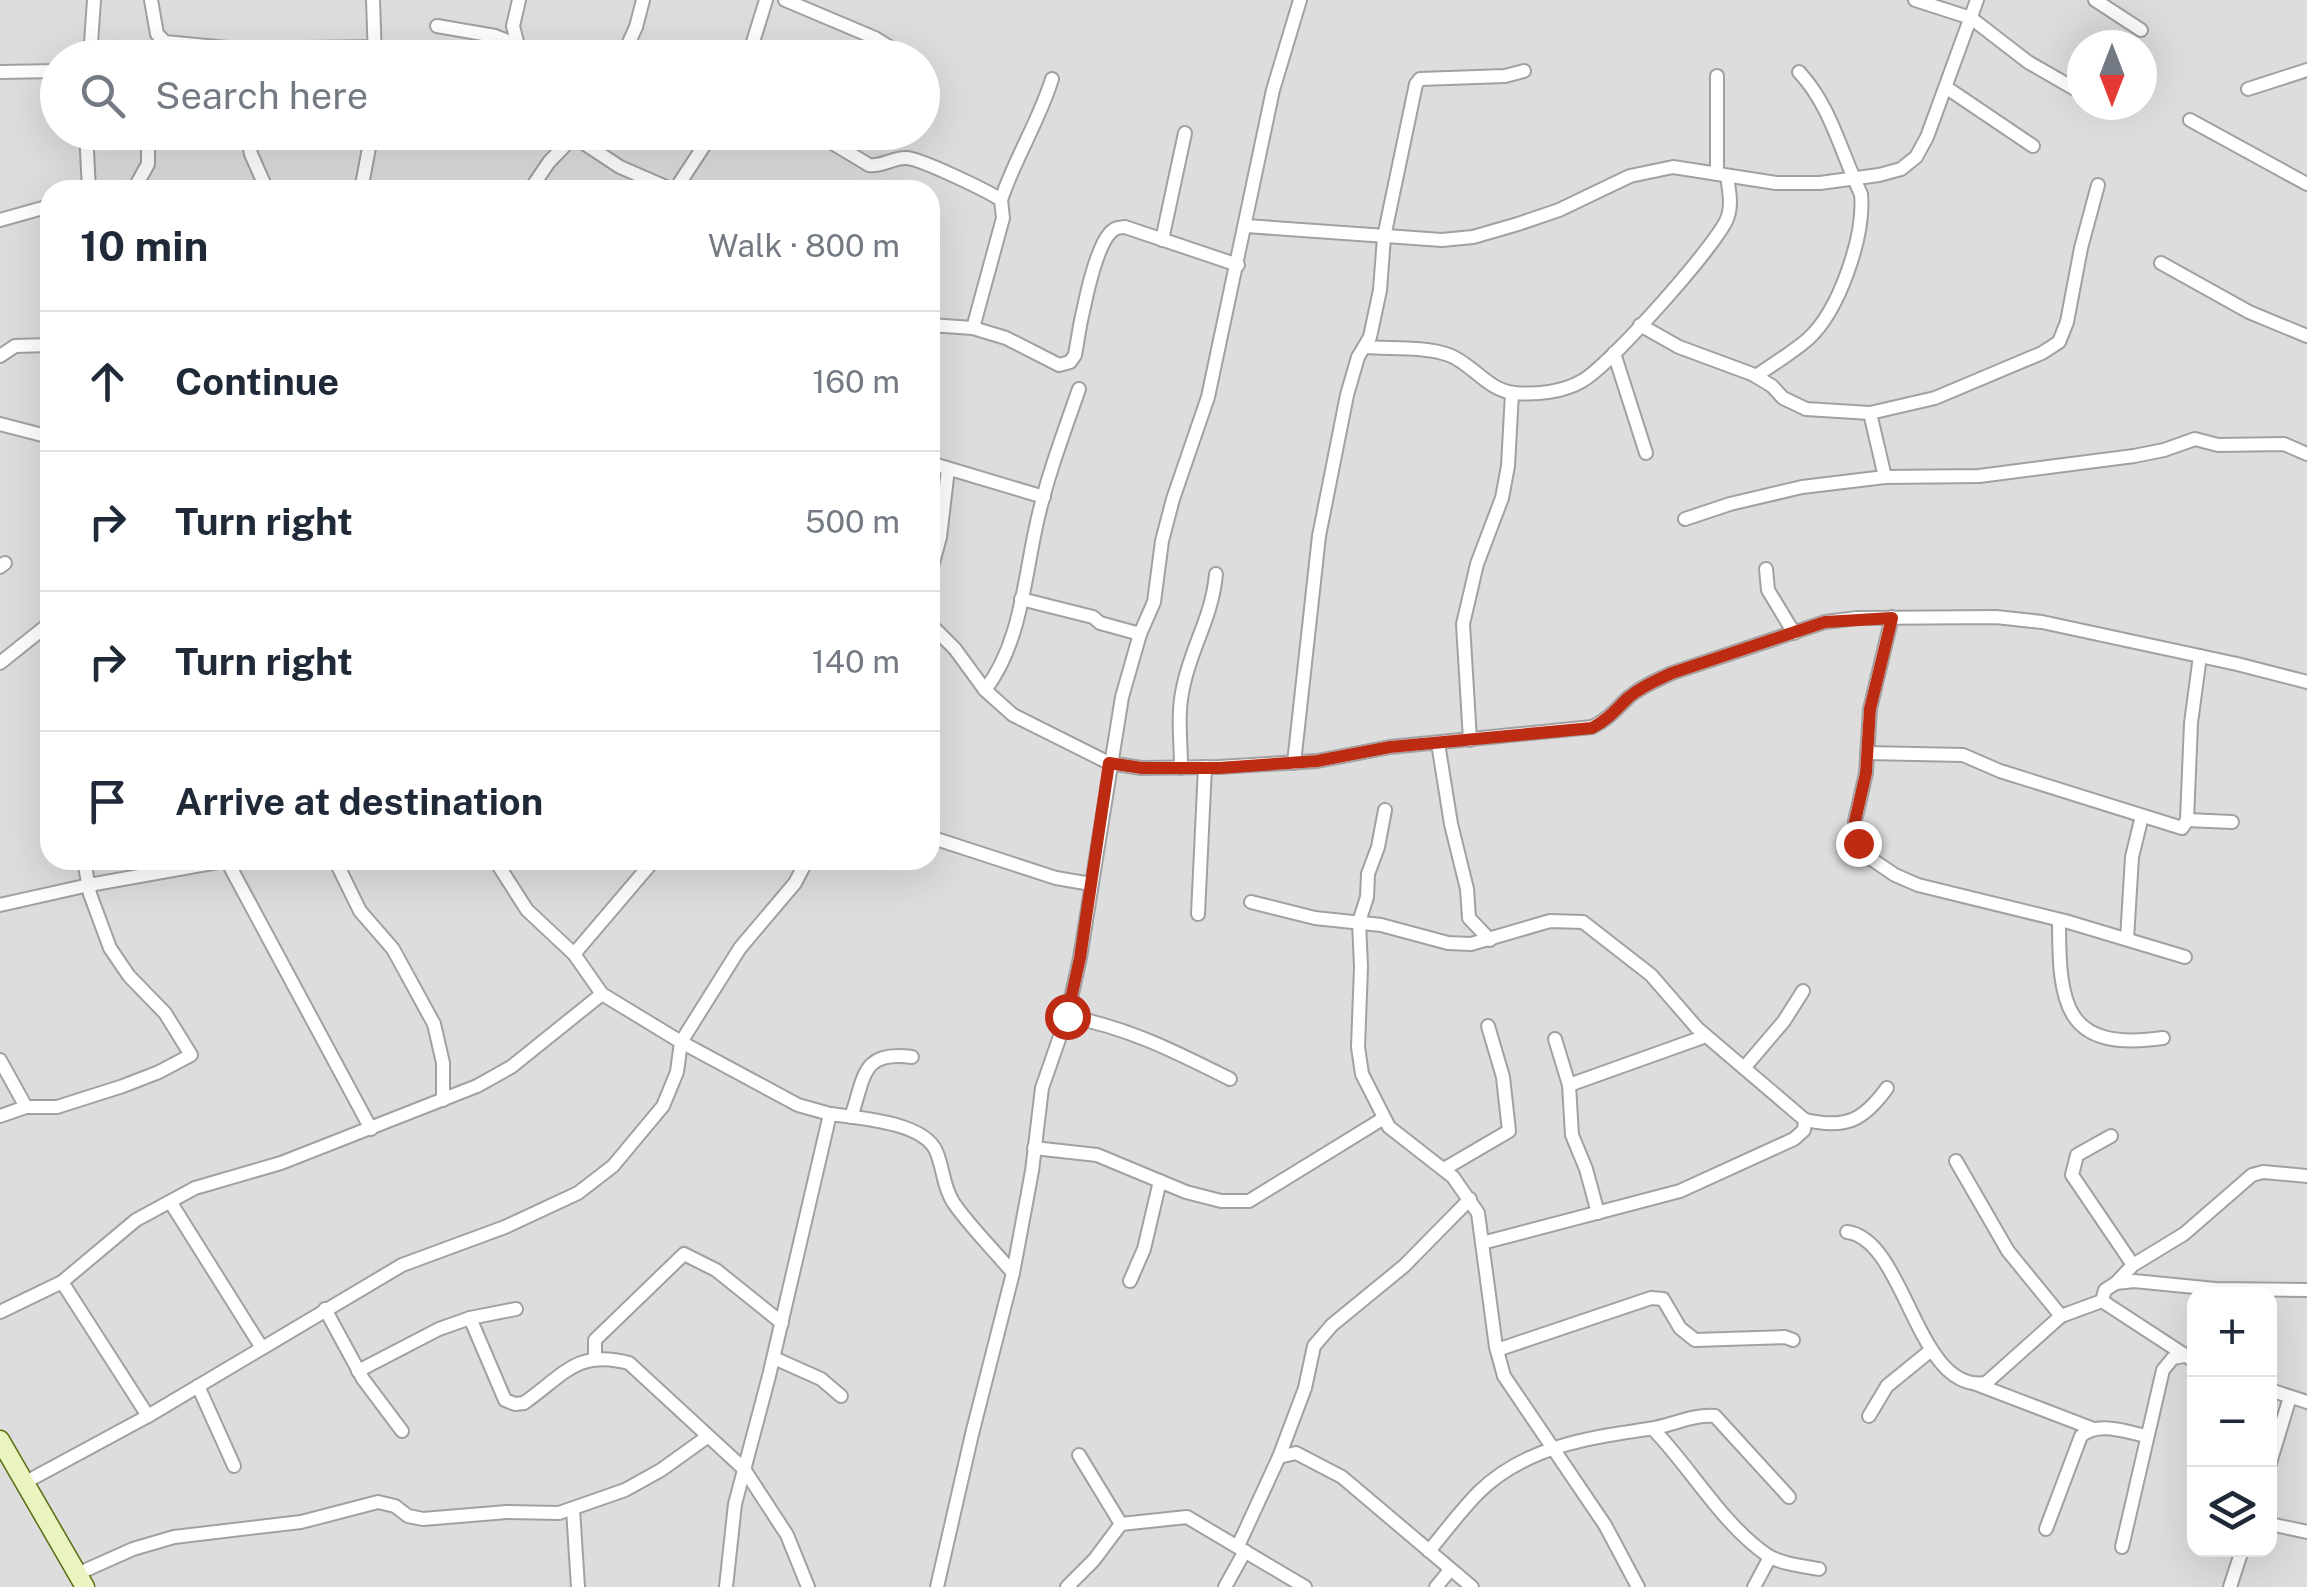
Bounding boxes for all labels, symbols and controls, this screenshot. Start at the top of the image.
north arrow [2067,30,2157,120]
search box [40,40,940,150]
icon: search [75,68,130,123]
text: Search here [155,73,368,118]
text: 10 min [80,221,208,270]
text: Walk · 800 m [708,227,900,264]
icon: ahead [80,354,135,409]
text: Continue [175,359,339,404]
text: 160 m [812,363,900,400]
icon: right [80,494,135,549]
text: Turn right [175,499,353,544]
text: 500 m [805,503,900,540]
icon: right [80,634,135,689]
text: Turn right [175,639,353,684]
text: 140 m [812,643,900,680]
icon: arrive [80,774,135,829]
text: Arrive at destination [175,779,543,824]
route end [1836,821,1882,867]
route start [1045,994,1091,1040]
map controls [2187,1287,2277,1557]
button: + [2187,1287,2277,1377]
button: − [2187,1377,2277,1467]
button: layers [2187,1467,2277,1557]

